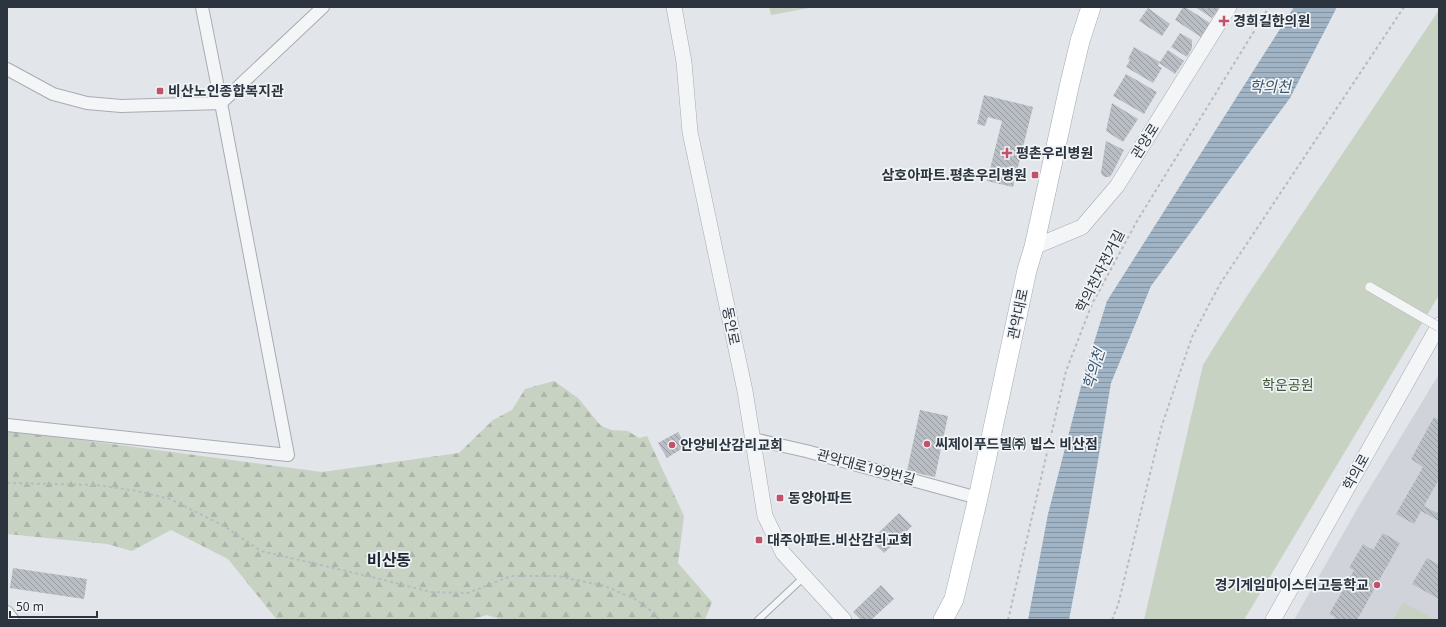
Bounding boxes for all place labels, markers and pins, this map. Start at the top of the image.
place label: 경희길한의원 [1233,11,1310,30]
marker: 경희길한의원 [1218,15,1230,27]
place label: 비산노인종합복지관 [168,81,284,100]
marker: 비산노인종합복지관 [155,86,165,96]
place label: 평촌우리병원 [1016,143,1093,162]
marker: 평촌우리병원 [1001,147,1013,159]
place label: 삼호아파트.평촌우리병원 [881,165,1027,184]
marker: 삼호아파트.평촌우리병원 [1030,170,1040,180]
place label: 씨제이푸드빌㈜ 빕스 비산점 [935,434,1098,453]
place label: 안양비산감리교회 [680,435,783,454]
marker: 씨제이푸드빌㈜ 빕스 비산점 [922,439,932,449]
marker: 안양비산감리교회 [667,440,677,450]
place label: 동양아파트 [788,488,853,507]
marker: 동양아파트 [775,493,785,503]
place label: 대주아파트.비산감리교회 [767,530,913,549]
marker: 대주아파트.비산감리교회 [754,535,764,545]
place label: 경기게임마이스터고등학교 [1214,575,1369,594]
marker: 경기게임마이스터고등학교 [1372,580,1382,590]

